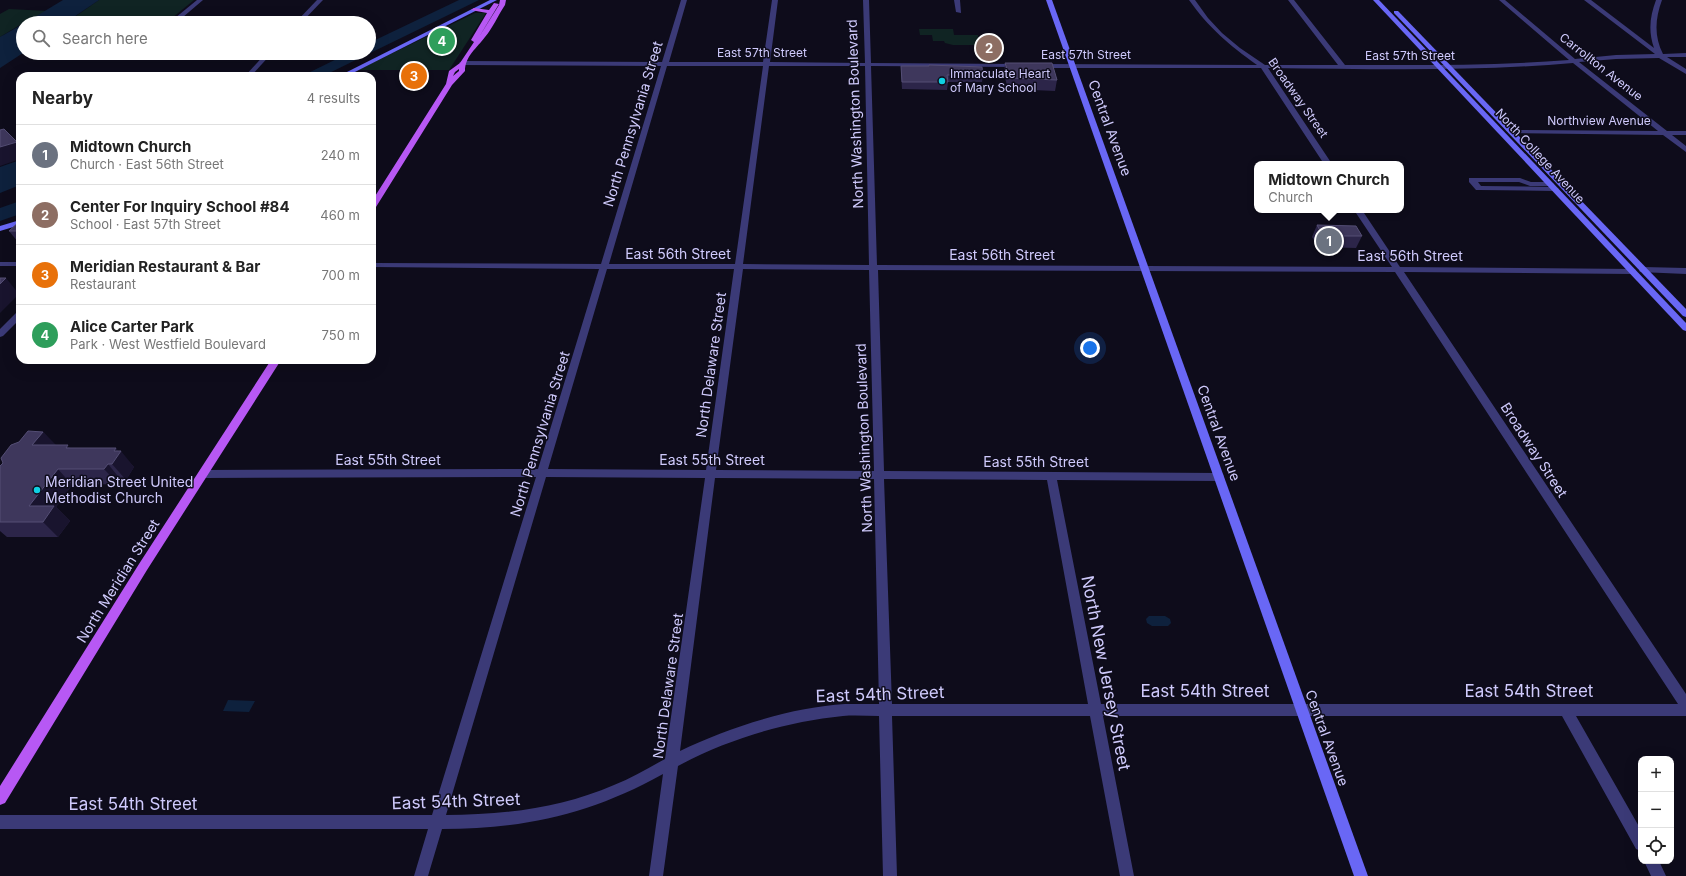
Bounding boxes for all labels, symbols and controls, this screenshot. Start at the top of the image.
search box [16,16,376,60]
street label: North Washington Boulevard [843,19,866,209]
pin: 4 [429,26,455,56]
icon: search [30,27,52,49]
text: Search here [62,29,148,48]
street label: Carrollton Avenue [1557,29,1646,104]
pin: 2 [976,33,1002,63]
street label: North Pennsylvania Street [599,39,666,209]
street label: East 57th Street [717,45,807,60]
street label: East 57th Street [1041,47,1131,62]
street label: East 57th Street [1365,48,1455,63]
street label: Broadway Street [1265,55,1332,141]
pin: 3 [401,61,427,91]
place label: Immaculate Heart of Mary School [950,66,1050,95]
marker: Immaculate Heart of Mary School [937,76,947,86]
street label: Central Avenue [1085,78,1136,178]
text: Nearby [32,88,93,108]
text: 4 results [307,90,360,106]
street label: North College Avenue [1493,105,1588,206]
street label: Northview Avenue [1547,113,1651,128]
text: Midtown Church [70,137,191,156]
text: 1 [42,147,48,163]
text: 240 m [321,147,360,163]
text: Church · East 56th Street [70,156,224,172]
popup [1254,161,1404,213]
text: Midtown Church [1268,170,1390,189]
text: Church [1268,189,1313,205]
text: Center For Inquiry School #84 [70,197,290,216]
text: 2 [41,207,49,223]
text: 460 m [320,207,360,223]
text: School · East 57th Street [70,216,221,232]
pin: 1 [1316,226,1342,256]
street label: East 56th Street [625,245,731,262]
street label: East 56th Street [949,246,1055,263]
street label: East 56th Street [1357,247,1463,264]
text: Meridian Restaurant & Bar [70,257,260,276]
text: 3 [41,267,49,283]
text: 700 m [321,267,360,283]
text: Restaurant [70,276,136,292]
street label: North Delaware Street [692,291,729,439]
text: Alice Carter Park [70,317,194,336]
text: 4 [41,327,49,343]
text: 750 m [322,327,360,343]
text: Park · West Westfield Boulevard [70,336,266,352]
your location [1080,338,1100,358]
street label: North Washington Boulevard [852,343,875,533]
street label: North Pennsylvania Street [506,349,573,519]
street label: Central Avenue [1194,383,1245,483]
street label: Broadway Street [1497,399,1572,501]
street label: East 55th Street [335,451,441,468]
street label: East 55th Street [659,451,765,468]
street label: East 55th Street [983,453,1089,470]
place label: Meridian Street United Methodist Church [45,473,193,506]
marker: Meridian Street United Methodist Church [32,485,42,495]
street label: North Meridian Street [73,515,163,646]
street label: North New Jersey Street [1077,574,1135,773]
street label: North Delaware Street [649,612,686,760]
street label: East 54th Street [1141,681,1270,701]
street label: East 54th Street [1465,681,1594,701]
street label: East 54th Street [815,682,945,706]
street label: Central Avenue [1302,688,1353,788]
map controls [1638,756,1674,864]
button: + [1638,756,1674,792]
street label: East 54th Street [391,789,521,813]
button: − [1638,792,1674,828]
street label: East 54th Street [69,794,198,814]
button: locate [1638,828,1674,864]

